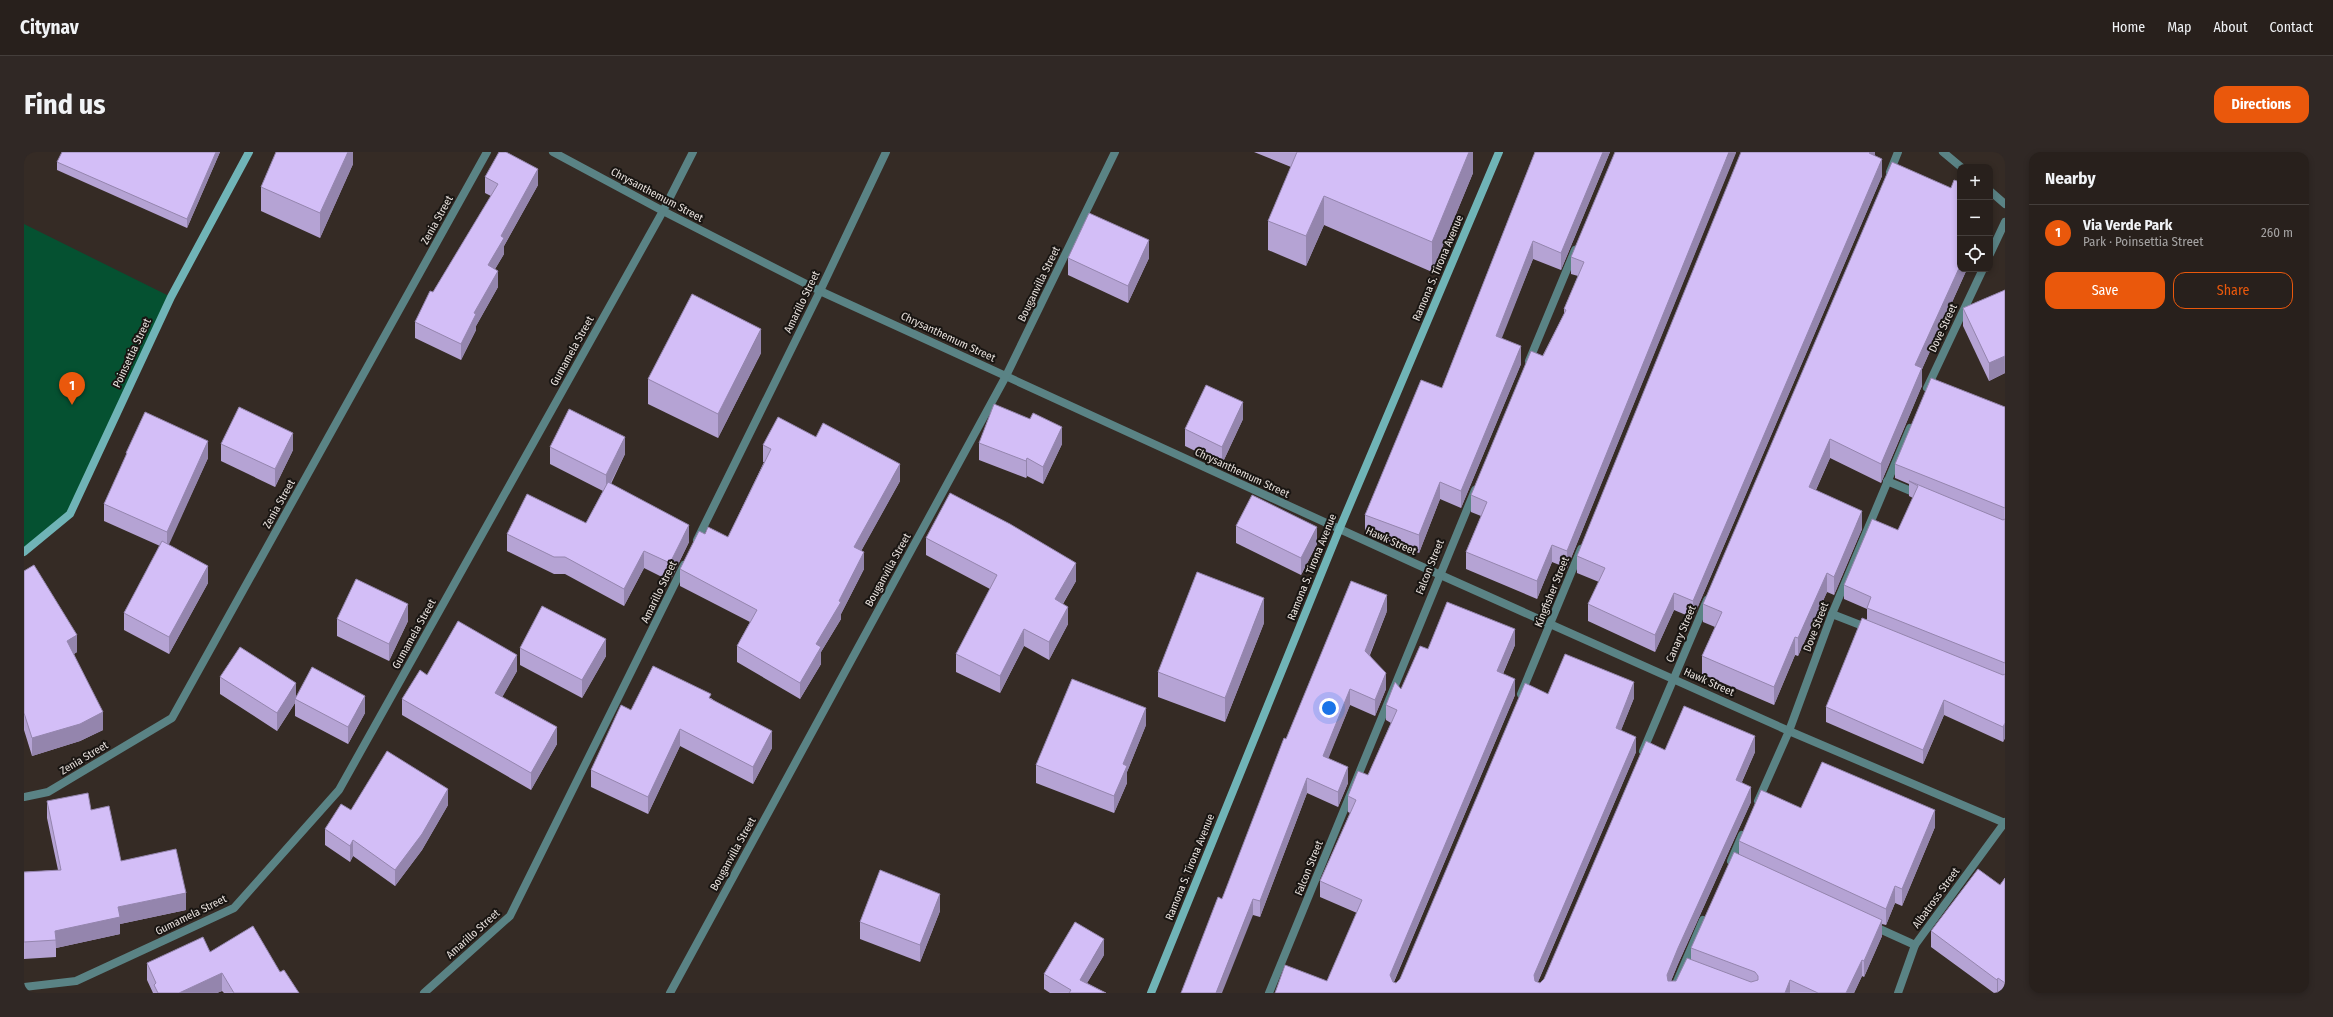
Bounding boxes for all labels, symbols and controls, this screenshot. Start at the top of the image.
text: Citynav [20,16,79,39]
text: Home [2112,19,2145,36]
text: Map [2167,19,2191,36]
text: About [2213,19,2248,36]
text: Contact [2270,19,2313,36]
button: Directions [2214,86,2309,123]
text: Find us [24,88,106,121]
map controls [1957,164,1993,272]
button: + [1957,164,1993,200]
street label: Chrysanthemum Street [609,165,706,225]
text: Nearby [2045,168,2096,189]
street label: Zenia Street [418,193,456,247]
button: − [1957,200,1993,236]
street label: Ramona S. Tirona Avenue [1410,213,1466,323]
text: Via Verde Park [2083,216,2172,234]
text: 1 [2055,225,2061,240]
text: 260 m [2261,225,2293,240]
text: Park · Poinsettia Street [2083,234,2203,249]
button: locate [1957,236,1993,272]
street label: Bouganvilla Street [1015,244,1063,324]
street label: Amarillo Street [781,268,823,335]
button: Save [2045,272,2165,309]
button: Share [2173,272,2293,309]
street label: Dove Street [1926,301,1960,354]
street label: Chrysanthemum Street [899,309,998,365]
street label: Gumamela Street [547,314,597,388]
street label: Poinsettia Street [110,316,154,390]
pin: 1 [59,372,85,405]
street label: Chrysanthemum Street [1193,445,1292,501]
street label: Zenia Street [260,477,298,531]
street label: Ramona S. Tirona Avenue [1285,512,1339,622]
street label: Hawk Street [1364,524,1419,558]
street label: Bouganvilla Street [862,531,914,609]
street label: Falcon Street [1413,537,1447,596]
street label: Kingfisher Street [1532,555,1572,629]
street label: Amarillo Street [638,558,680,625]
street label: Gumamela Street [389,597,439,671]
street label: Dove Street [1801,600,1832,654]
street label: Canary Street [1663,603,1699,664]
street label: Hawk Street [1682,665,1737,699]
your location [1319,698,1339,718]
street label: Zenia Street [58,738,111,777]
street label: Ramona S. Tirona Avenue [1163,812,1217,922]
street label: Bouganvilla Street [707,815,759,893]
street label: Falcon Street [1292,838,1326,897]
street label: Albatross Street [1910,865,1963,931]
street label: Gumamela Street [153,892,229,938]
street label: Amarillo Street [444,906,503,961]

